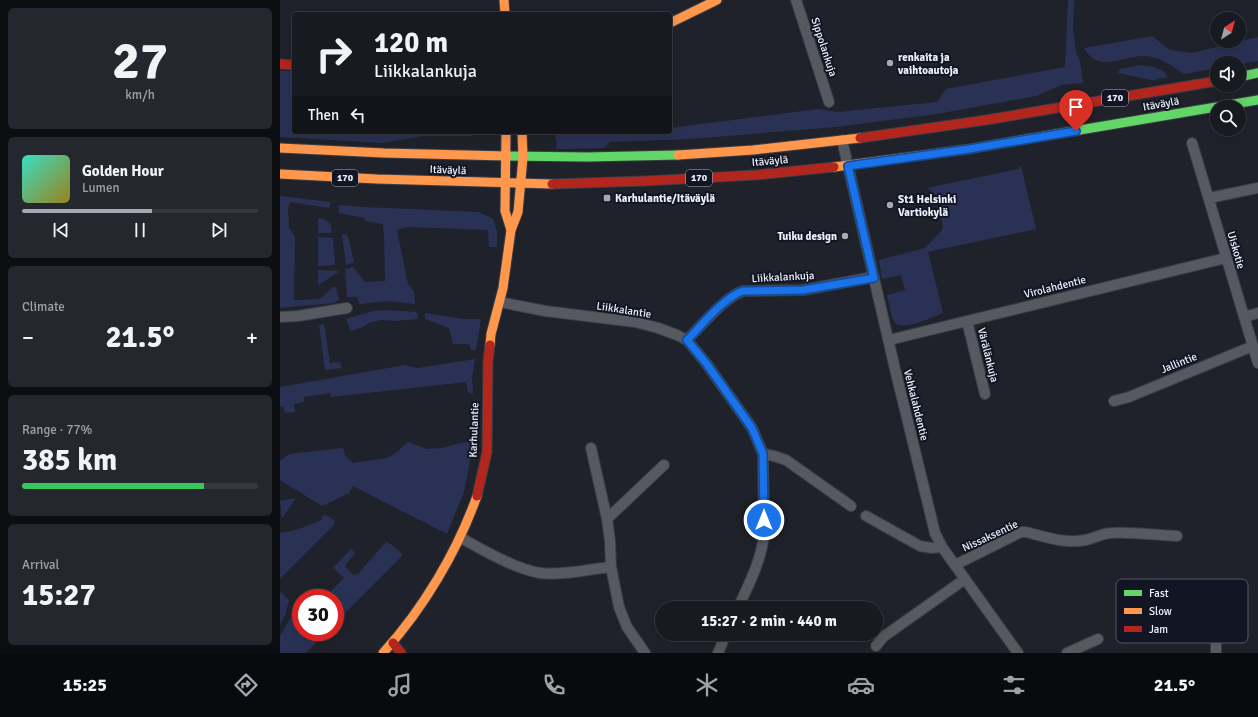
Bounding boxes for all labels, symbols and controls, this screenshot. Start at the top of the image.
north arrow [1210,12,1246,48]
map controls [1210,12,1246,136]
street label: Sippolankuja [808,16,840,79]
text: 120 m [374,26,448,60]
icon: right [308,28,360,80]
text: 27 [112,29,168,93]
place label: renkaita ja vaihtoautoja [897,51,959,77]
button: sound [1210,56,1246,92]
marker: renkaita ja vaihtoautoja [885,58,895,68]
text: Liikkalankuja [374,60,477,82]
text: km/h [125,87,155,103]
pin [1059,90,1093,131]
road number: 170 [1102,90,1128,106]
street label: Itäväylä [1142,94,1181,114]
icon: arrive [1065,96,1087,118]
button: search [1210,100,1246,136]
icon: left [347,104,369,126]
text: Then [308,106,339,124]
street label: Itäväylä [751,153,789,169]
text: Golden Hour [82,162,164,180]
street label: Itäväylä [429,163,467,177]
road number: 170 [332,170,358,186]
road number: 170 [686,170,712,186]
text: Lumen [82,180,120,196]
place label: Karhulantie/Itäväylä [615,192,716,205]
marker: Karhulantie/Itäväylä [602,193,612,203]
place label: St1 Helsinki Vartiokylä [898,193,956,219]
marker: St1 Helsinki Vartiokylä [885,200,895,210]
icon: previous [50,219,72,241]
icon: pause [129,219,151,241]
icon: next [208,219,230,241]
place label: Tuiku design [777,230,837,243]
street label: Uiskotie [1224,230,1248,270]
marker: Tuiku design [840,231,850,241]
street label: Liikkalankuja [751,269,815,285]
street label: Virolahdentie [1023,273,1087,301]
text: Climate [22,299,65,315]
street label: Liikkalantie [596,299,652,321]
text: 21.5° [105,319,175,356]
text: − [22,324,34,351]
text: + [246,324,258,351]
street label: Värälänkuja [975,326,1001,384]
street label: Jallintie [1159,350,1199,376]
street label: Vehkalahdentie [901,368,931,442]
street label: Karhulantie [467,402,481,458]
text: Range · 77% [22,422,92,438]
text: 385 km [22,442,117,479]
position arrow [743,499,785,541]
street label: Nissaksentie [960,517,1020,555]
text: Arrival [22,557,59,573]
text: 15:27 [22,577,96,614]
legend [1116,579,1248,643]
text: Fast [1149,587,1169,600]
speed limit sign: 30 [292,589,344,641]
text: Slow [1149,605,1172,618]
text: 15:27 · 2 min · 440 m [701,612,837,630]
text: Jam [1149,623,1168,636]
icon: directions [232,671,260,699]
icon: music [386,671,414,699]
icon: phone [540,671,568,699]
icon: climate [693,671,721,699]
icon: car [847,671,875,699]
icon: filters [1000,671,1028,699]
text: 15:25 [63,674,107,696]
text: 21.5° [1154,674,1195,696]

